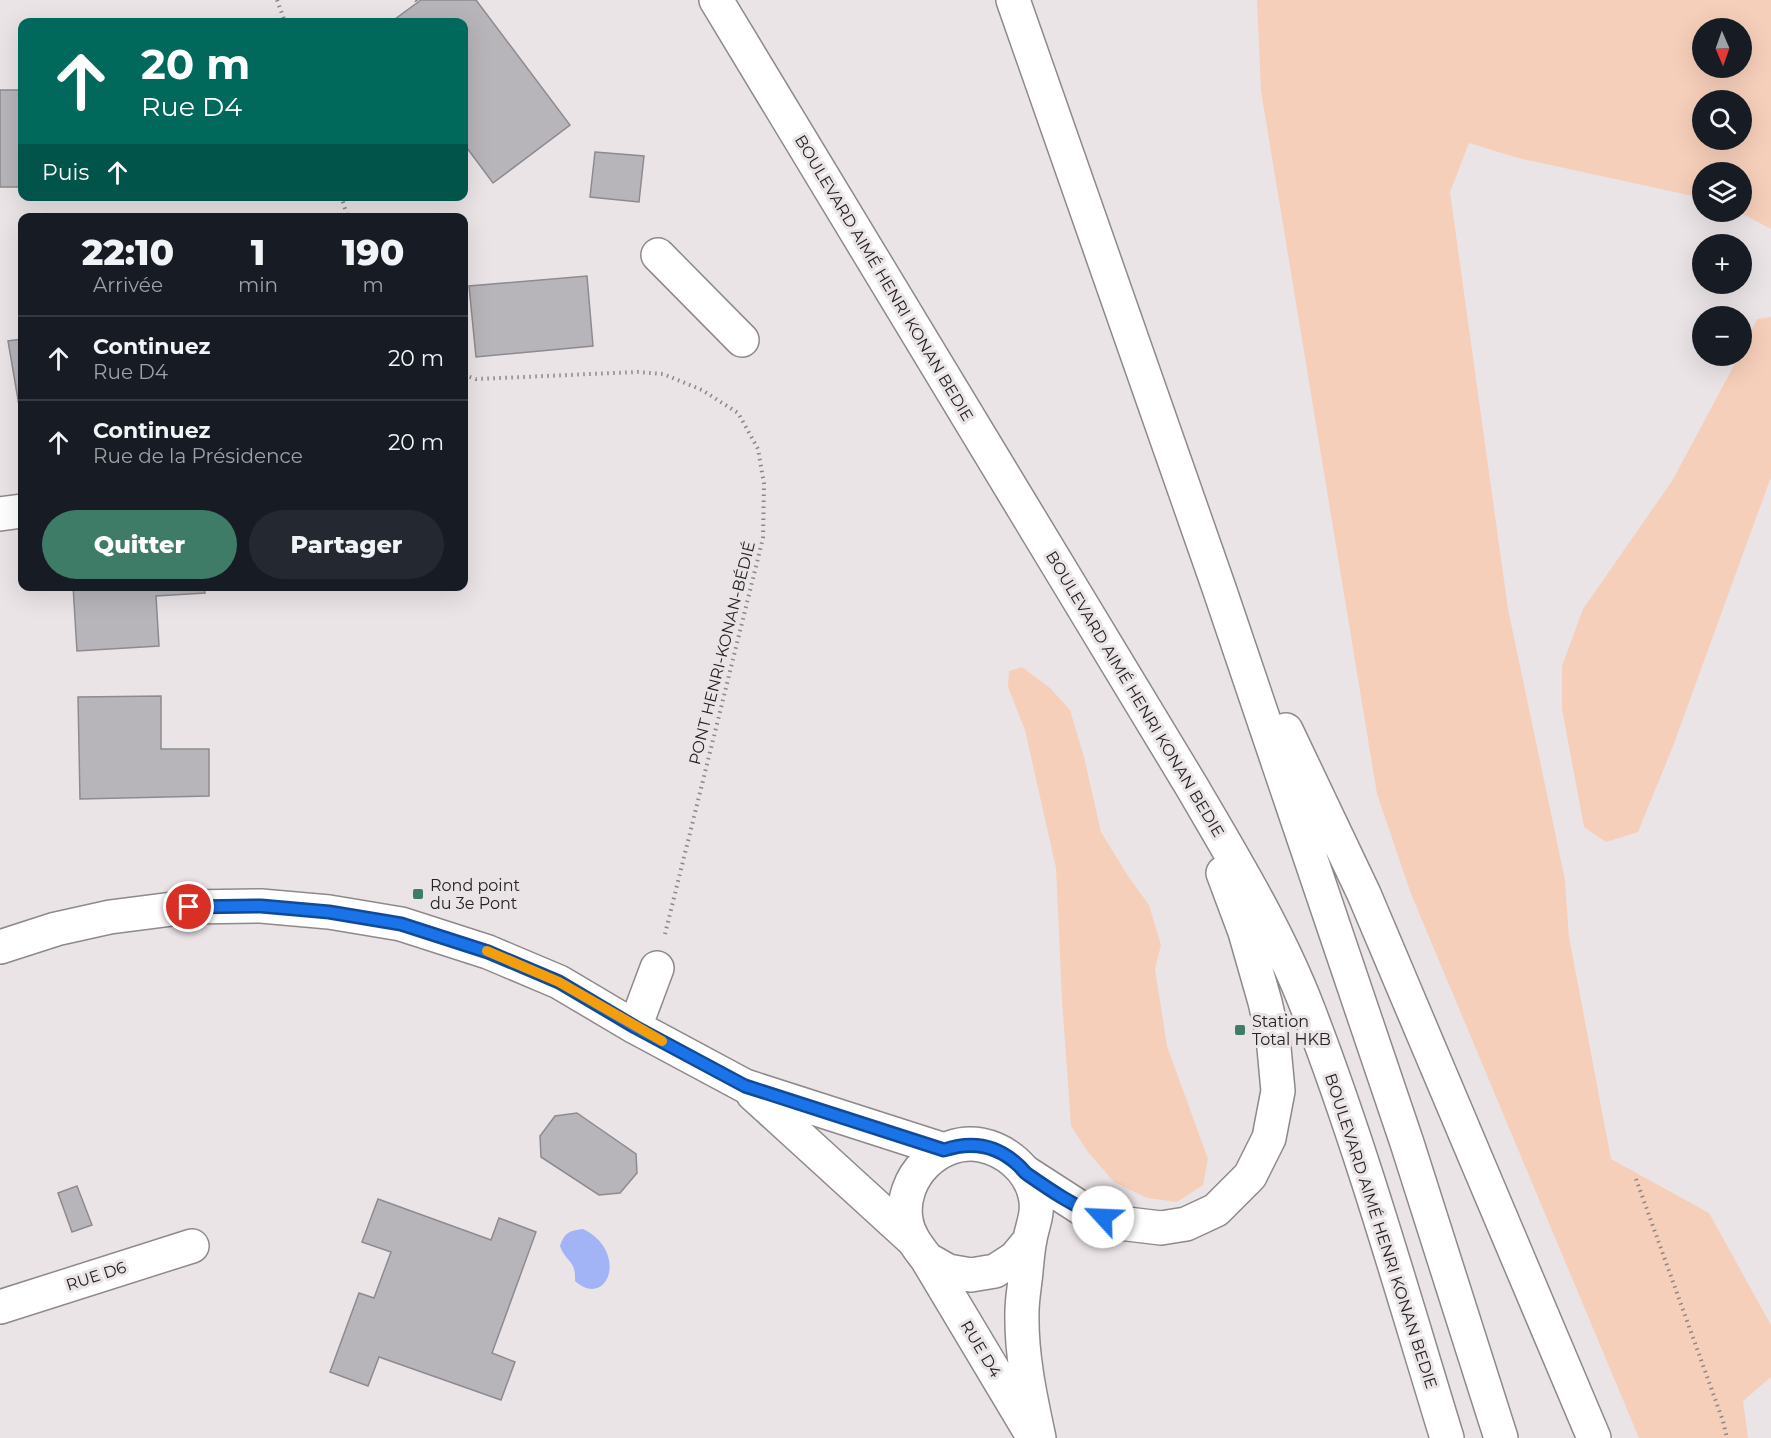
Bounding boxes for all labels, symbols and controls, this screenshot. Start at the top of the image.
north arrow [1692,18,1752,78]
map controls [1692,18,1752,366]
text: 20 m [141,38,250,90]
icon: ahead [42,42,120,120]
text: Rue D4 [141,90,242,123]
button: search [1692,90,1752,150]
street label: BOULEVARD AIMÉ HENRI KONAN BEDIE [791,132,977,424]
icon: ahead [101,156,134,189]
text: Puis [42,159,89,186]
button: layers [1692,162,1752,222]
text: 22:10 [82,230,174,274]
text: 1 [251,230,265,274]
text: 190 [342,230,404,274]
button: + [1692,234,1752,294]
text: Arrivée [93,273,163,297]
text: min [238,273,278,297]
text: m [362,273,384,297]
button: − [1692,306,1752,366]
text: Continuez [93,333,210,360]
icon: ahead [42,342,75,375]
text: 20 m [388,345,444,372]
text: Rue D4 [93,360,168,384]
text: Continuez [93,417,210,444]
icon: ahead [42,426,75,459]
text: 20 m [388,429,444,456]
text: Rue de la Présidence [93,444,303,468]
button: Quitter [42,510,237,579]
button: Partager [249,510,444,579]
street label: PONT HENRI-KONAN-BÉDIÉ [685,539,759,767]
street label: BOULEVARD AIMÉ HENRI KONAN BEDIE [1042,548,1228,840]
place label: Rond point du 3e Pont [430,876,520,913]
pin [163,881,214,932]
marker: Rond point du 3e Pont [411,887,425,901]
icon: arrive [172,890,205,923]
place label: Station Total HKB [1252,1012,1331,1049]
marker: Station Total HKB [1233,1023,1247,1037]
street label: BOULEVARD AIMÉ HENRI KONAN BEDIE [1321,1071,1441,1391]
position arrow [1071,1185,1135,1249]
street label: RUE D6 [64,1257,129,1295]
street label: RUE D4 [957,1317,1006,1381]

